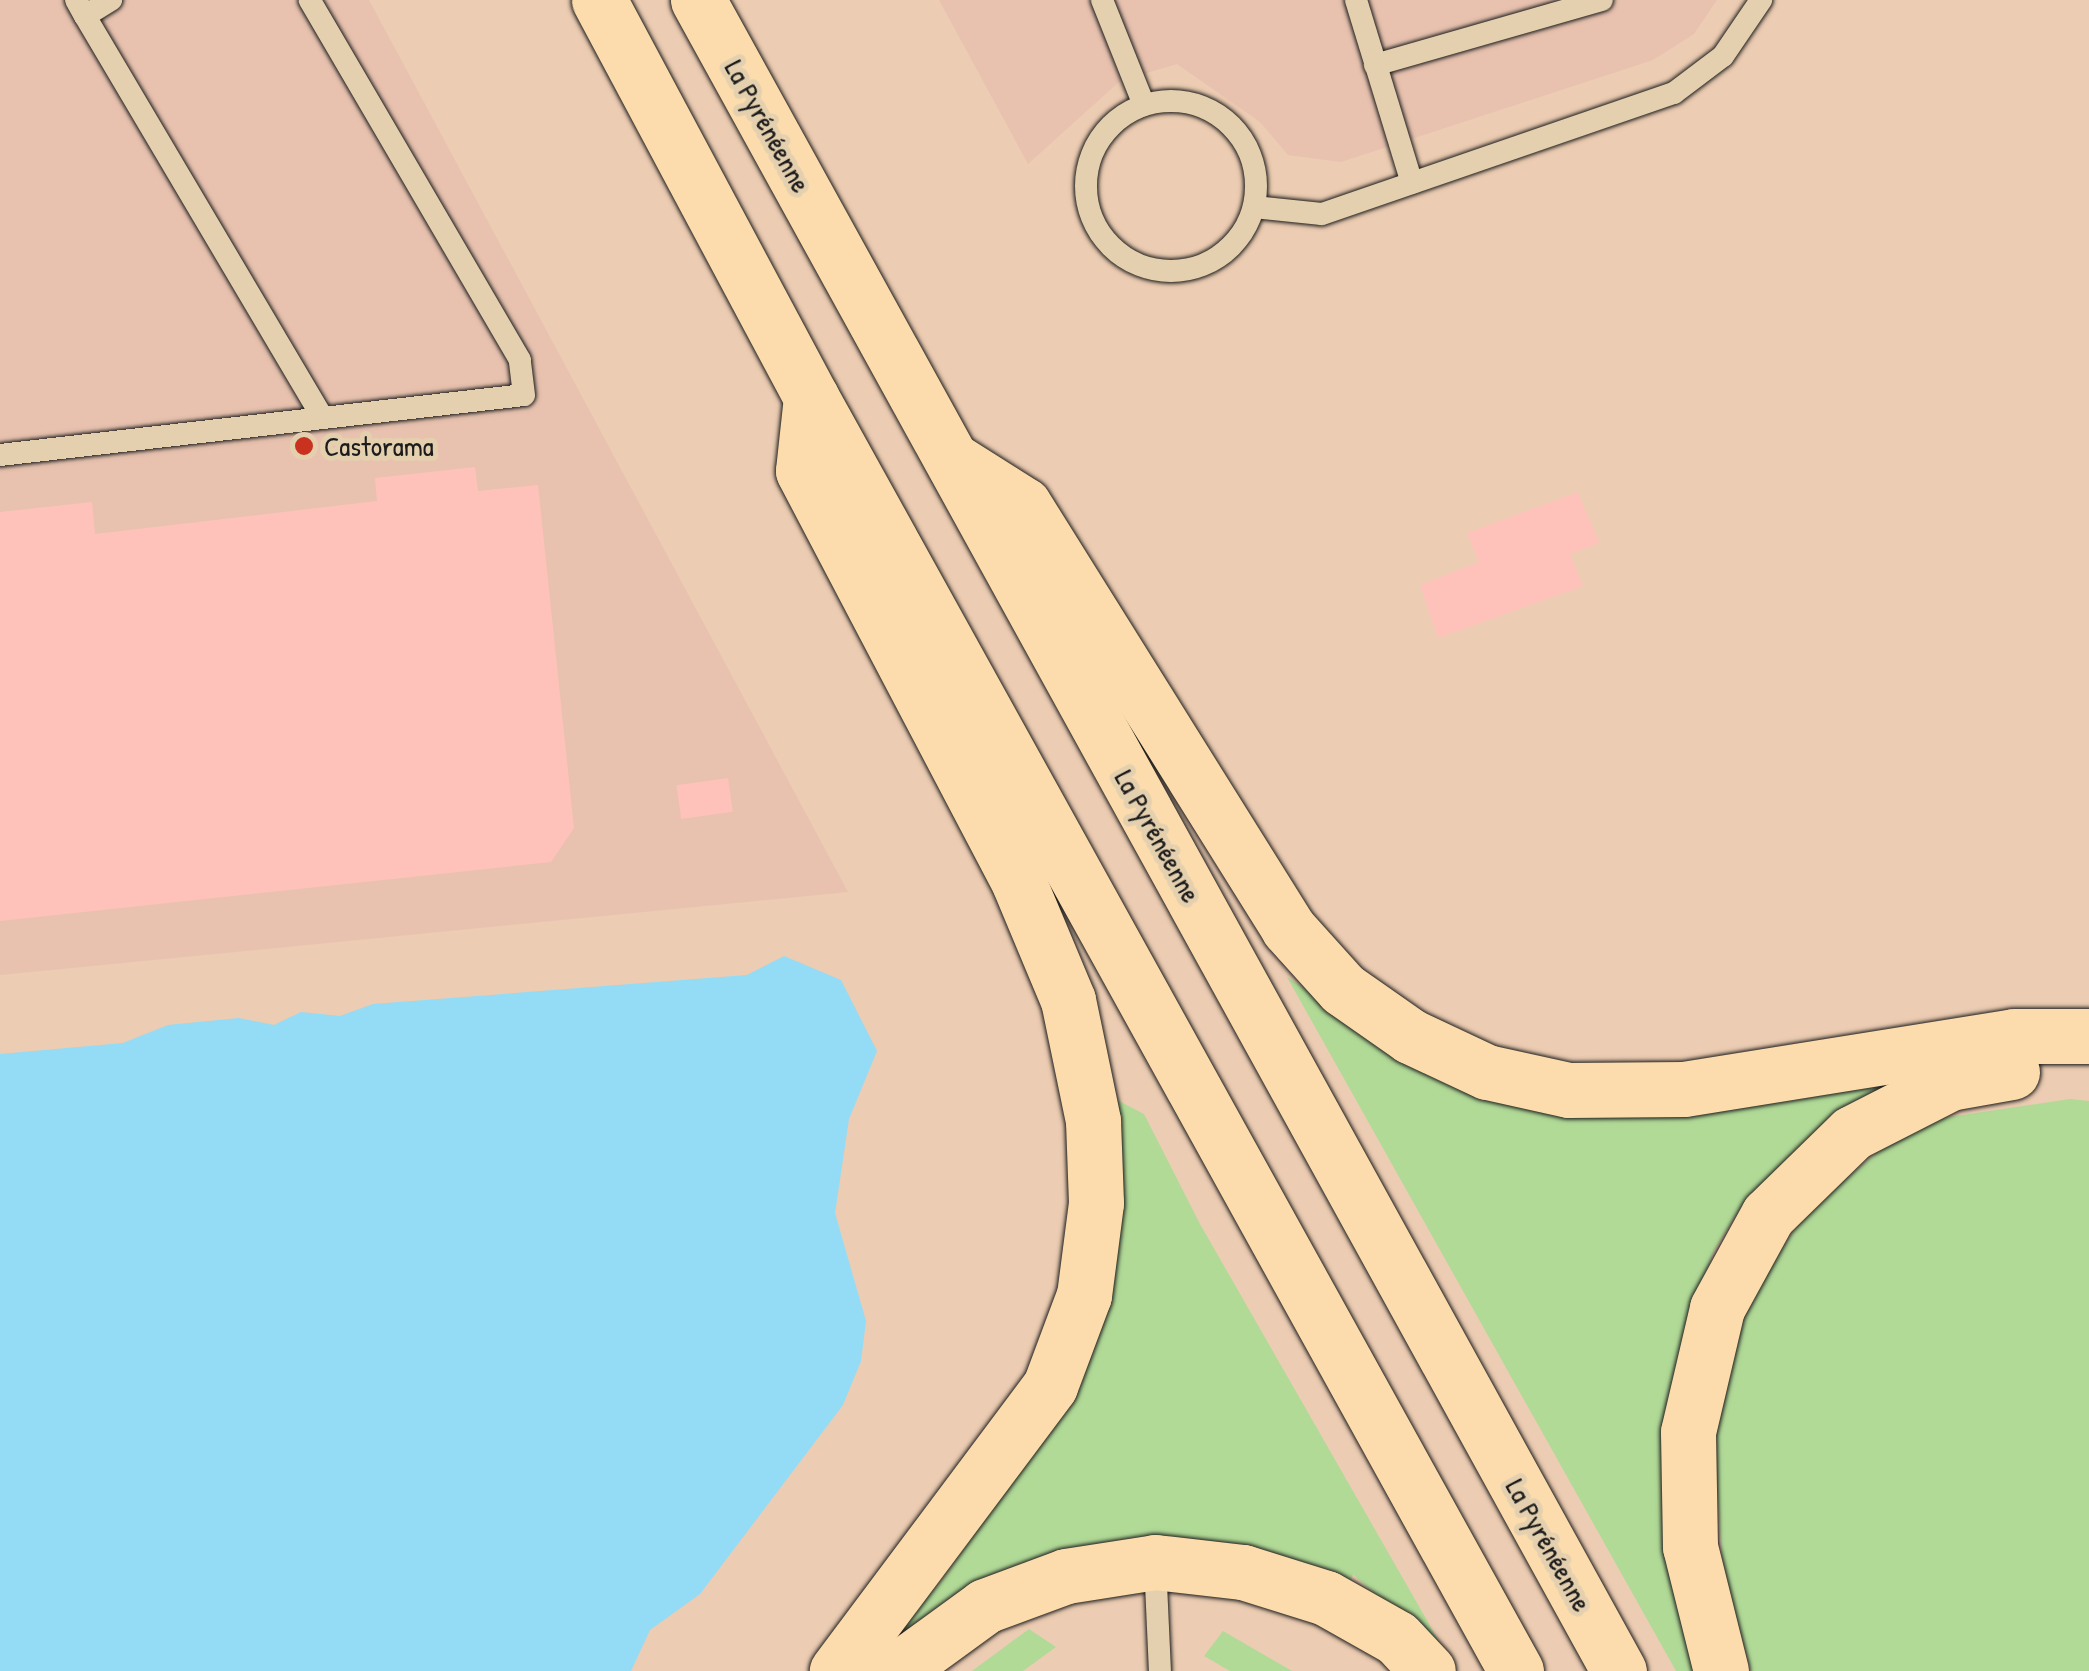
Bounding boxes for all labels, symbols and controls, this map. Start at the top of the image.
street label: La Pyrénéenne [718,54,818,198]
place label: Castorama [324,429,434,463]
marker: Castorama [293,435,315,457]
street label: La Pyrénéenne [1108,764,1208,908]
street label: La Pyrénéenne [1499,1473,1599,1617]

